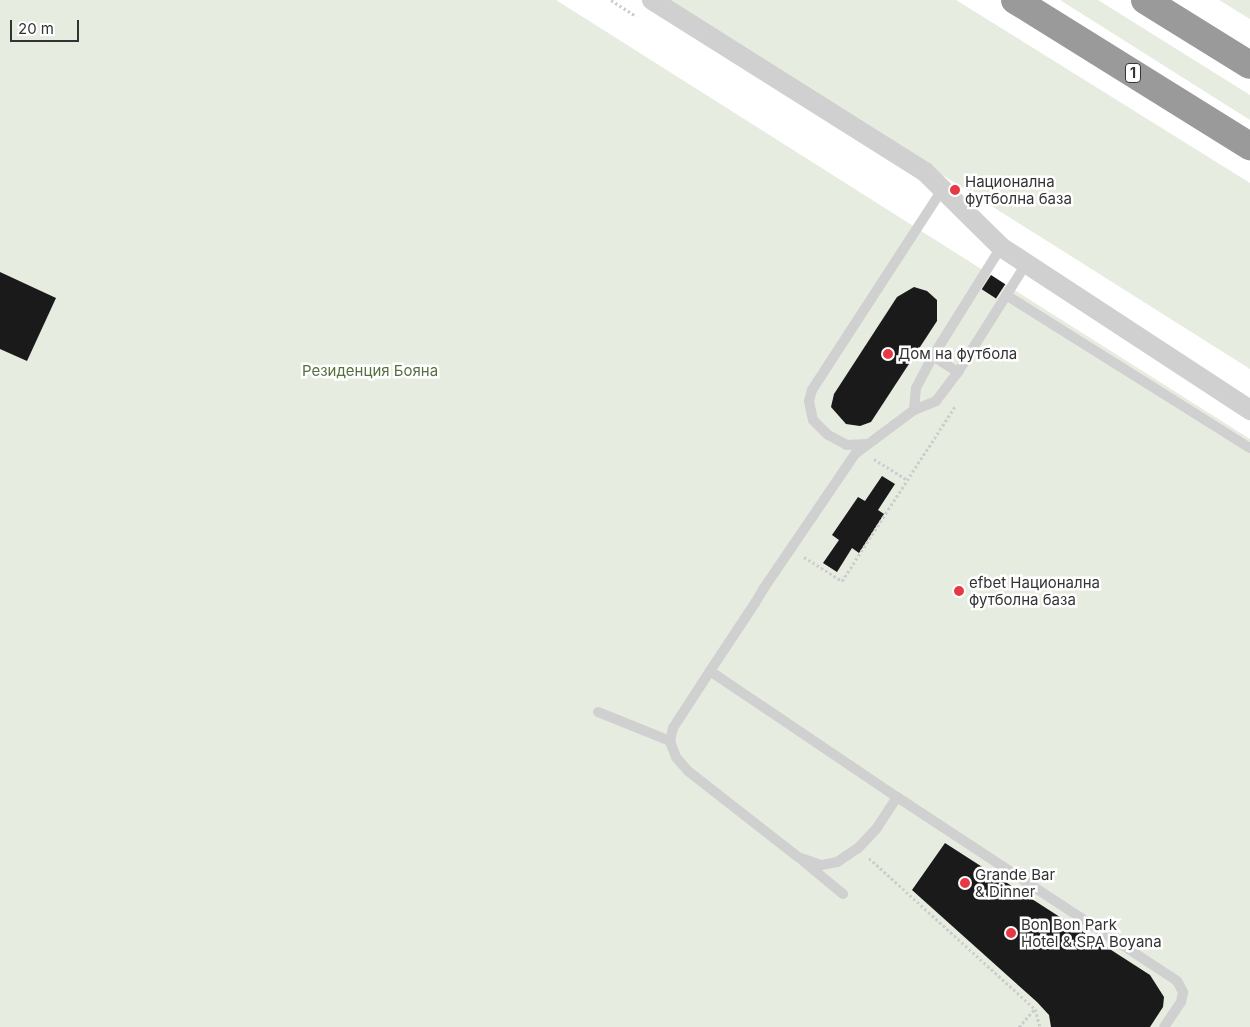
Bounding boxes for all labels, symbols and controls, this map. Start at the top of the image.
scale bar [12,10,81,42]
text: 20 m [18,19,54,38]
road number: 1 [1124,62,1142,84]
place label: Национална футболна база [965,172,1072,207]
marker: Национална футболна база [949,184,961,196]
place label: Дом на футбола [898,345,1017,363]
marker: Дом на футбола [882,348,894,360]
park label: Резиденция Бояна [302,362,438,380]
place label: efbet Национална футболна база [969,573,1100,608]
marker: efbet Национална футболна база [953,585,965,597]
place label: Grande Bar & Dinner [975,865,1055,900]
marker: Grande Bar & Dinner [959,877,971,889]
place label: Bon Bon Park Hotel & SPA Boyana [1021,915,1162,950]
marker: Bon Bon Park Hotel & SPA Boyana [1005,927,1017,939]

